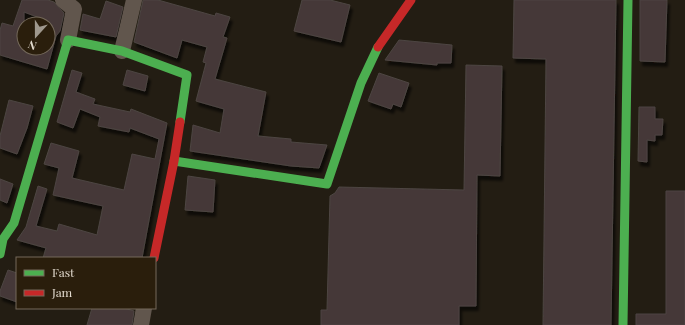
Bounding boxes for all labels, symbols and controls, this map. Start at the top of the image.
north arrow [16,16,56,56]
text: N [26,37,39,54]
legend [16,257,156,309]
text: Fast [52,264,75,280]
text: Jam [51,284,73,300]

